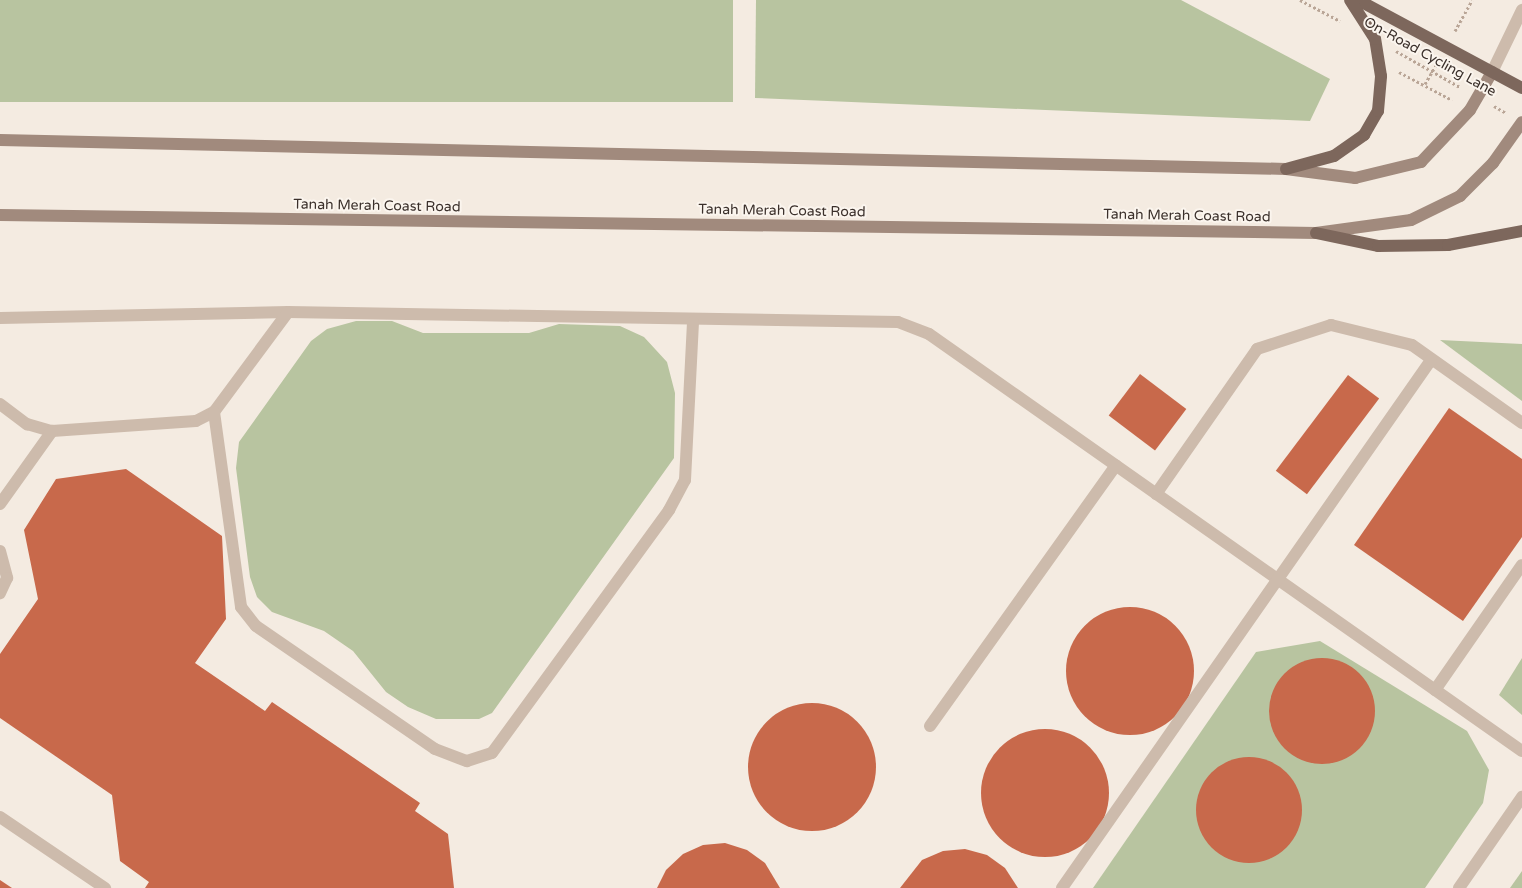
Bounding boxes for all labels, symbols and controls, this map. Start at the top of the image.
street label: On-Road Cycling Lane [1361,14,1499,100]
street label: Tanah Merah Coast Road [293,196,461,216]
street label: Tanah Merah Coast Road [698,201,866,221]
street label: Tanah Merah Coast Road [1103,206,1271,226]

